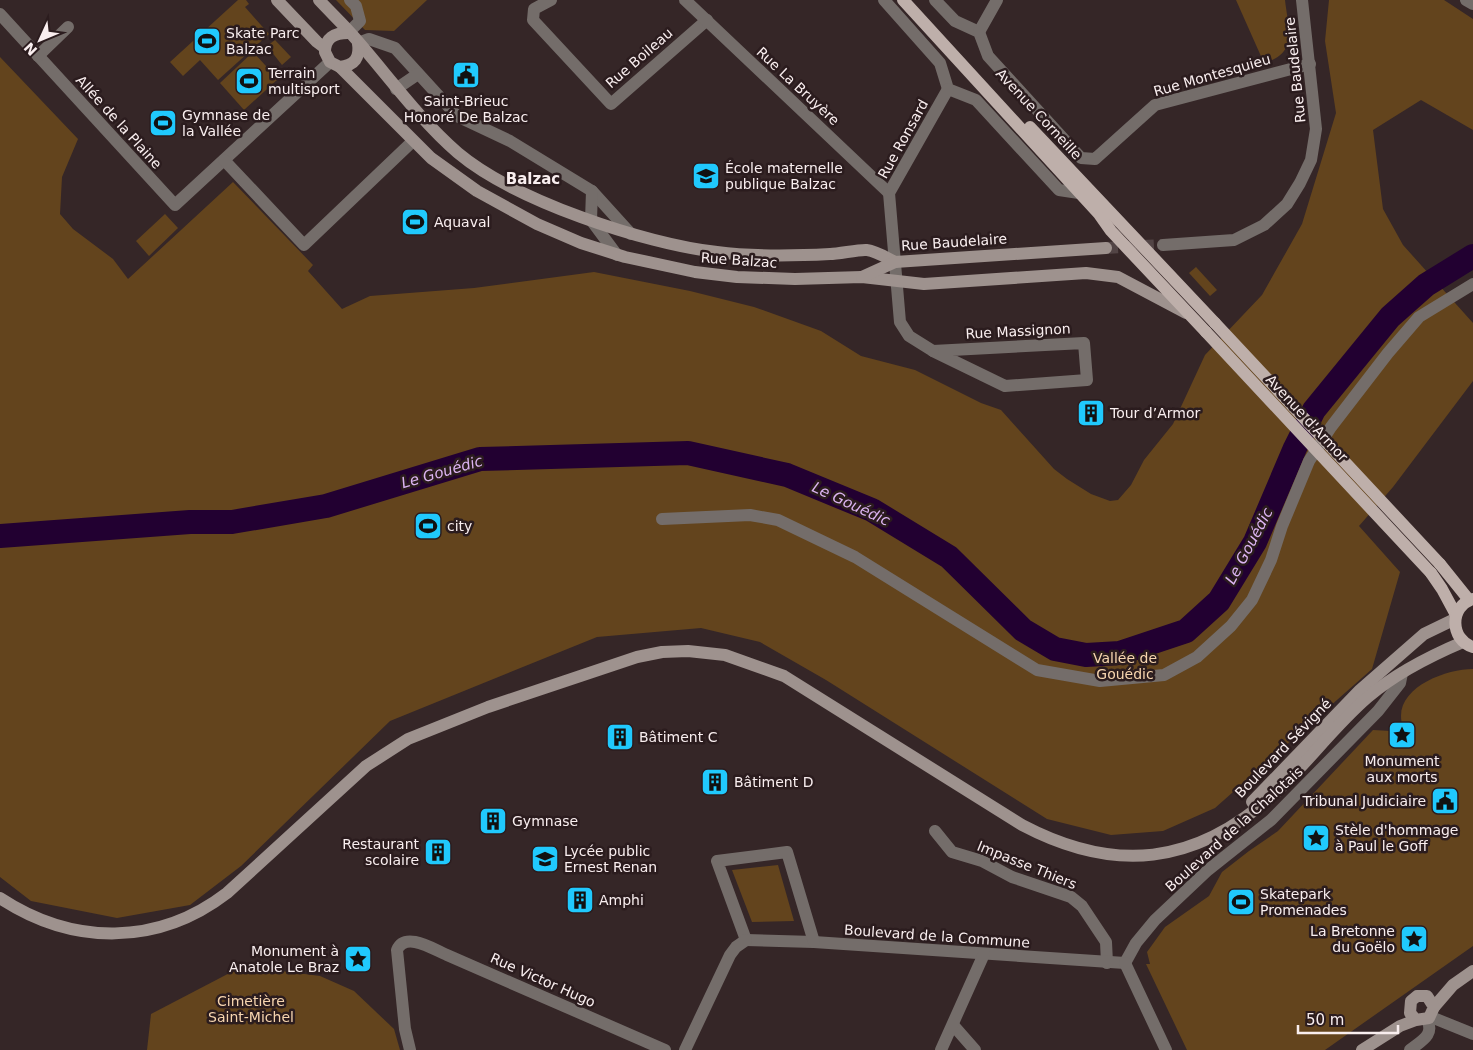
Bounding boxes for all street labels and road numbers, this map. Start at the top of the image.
street label: Rue Baudelaire [1282,16,1308,124]
street label: Rue Boileau [602,25,676,91]
street label: Rue La Bruyère [753,44,843,128]
street label: Rue Montesquieu [1152,51,1272,99]
street label: Avenue Corneille [993,65,1085,163]
street label: Allée de la Plaine [73,72,165,172]
street label: Rue Ronsard [875,97,931,181]
street label: Rue Baudelaire [901,230,1007,254]
street label: Rue Balzac [700,249,778,271]
street label: Rue Massignon [965,320,1071,342]
street label: Avenue d'Armor [1263,371,1351,465]
street label: Boulevard Sévigné [1232,695,1334,801]
street label: Boulevard de la Chalotais [1162,763,1306,895]
street label: Impasse Thiers [975,838,1079,892]
street label: Boulevard de la Commune [844,922,1030,950]
street label: Rue Victor Hugo [488,950,598,1010]

